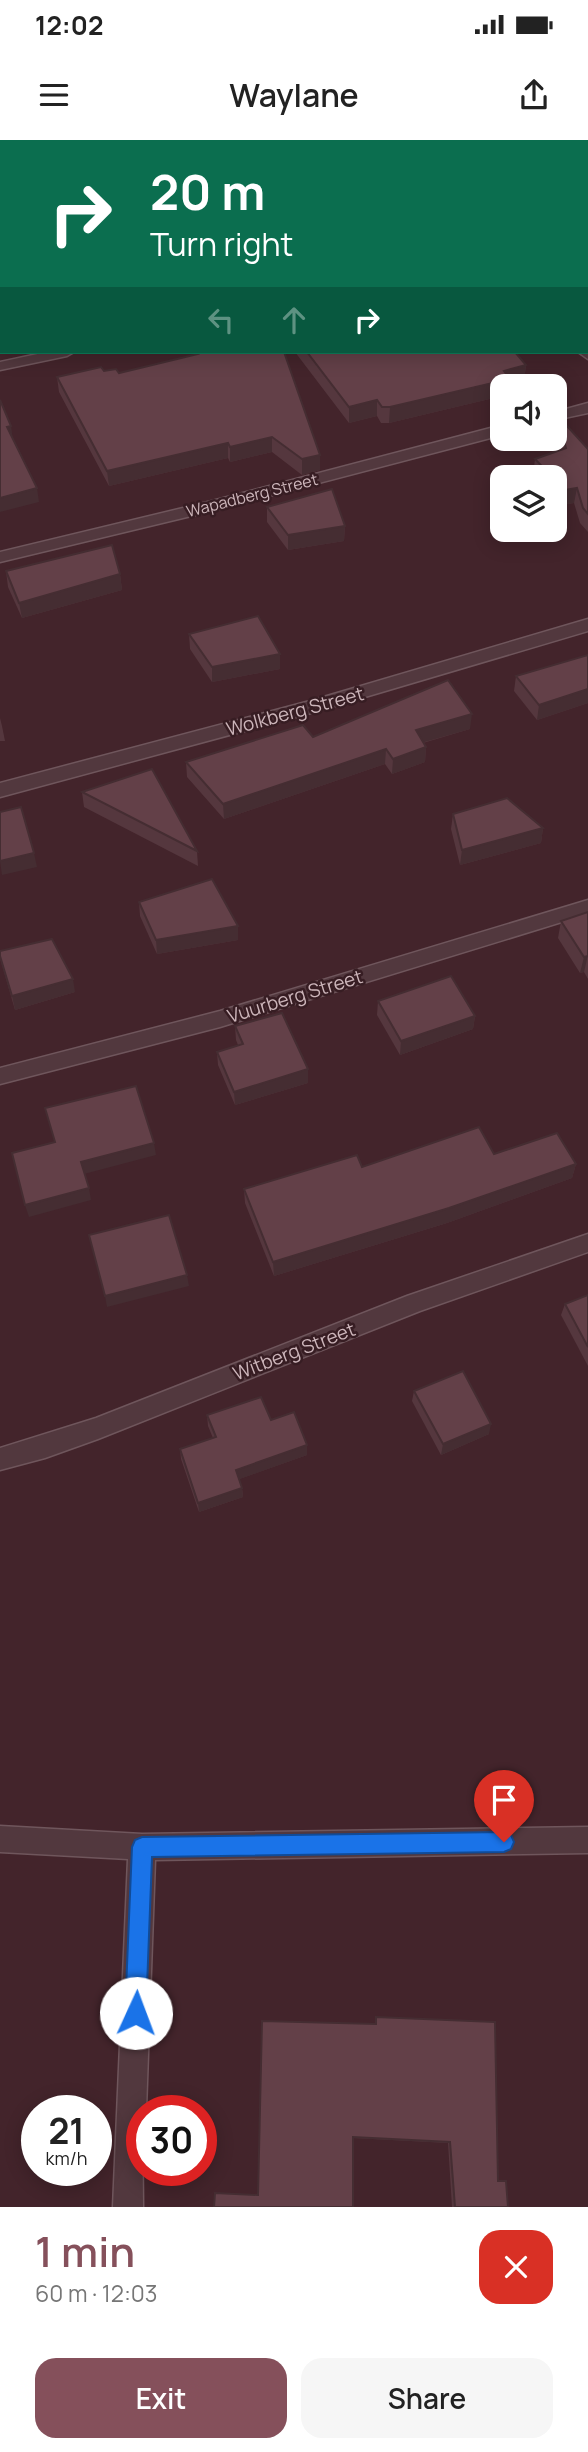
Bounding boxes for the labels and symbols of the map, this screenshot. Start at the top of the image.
street label: Wapadberg Street [184,468,320,522]
street label: Wolkberg Street [223,680,367,742]
street label: Vuurberg Street [224,963,366,1029]
street label: Witberg Street [229,1316,359,1386]
pin [474,1770,534,1842]
position arrow [99,1976,173,2050]
speed limit sign: 30 [126,2095,217,2186]

